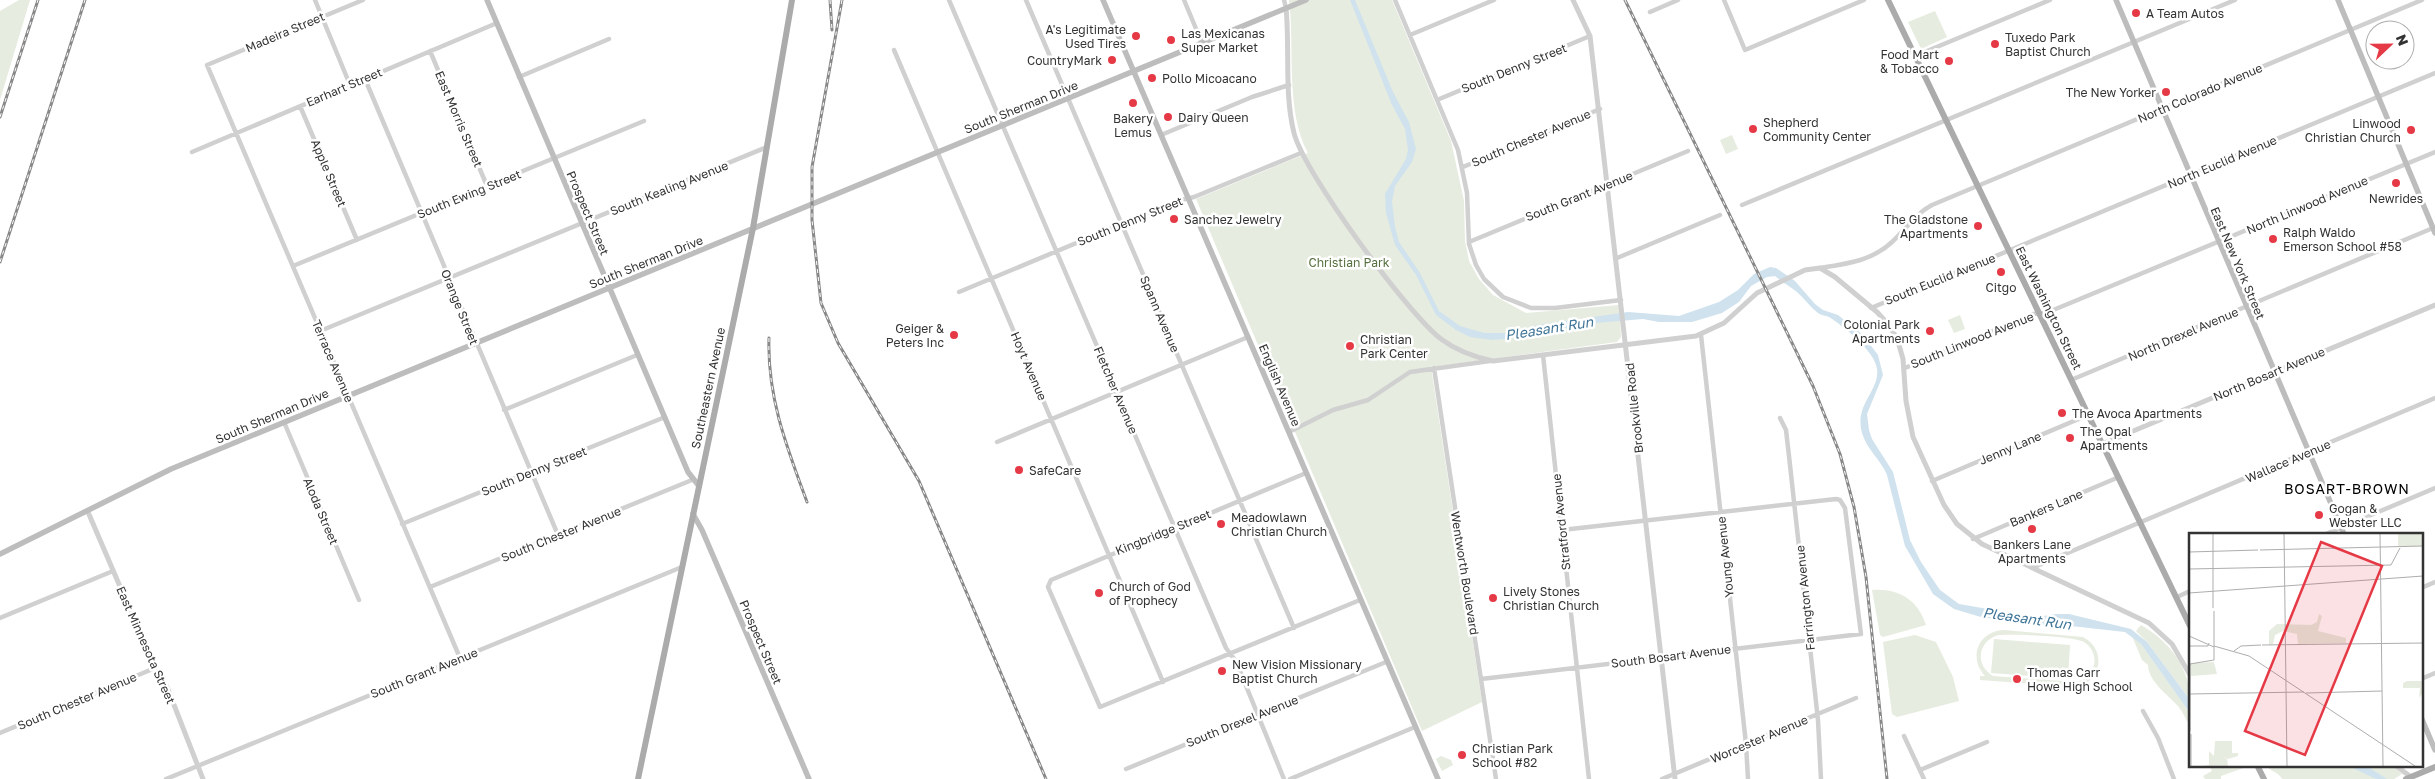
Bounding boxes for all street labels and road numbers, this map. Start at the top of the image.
street label: Madeira Street [243,9,327,55]
street label: South Denny Street [1459,40,1569,96]
street label: North Colorado Avenue [2135,60,2265,126]
street label: Earhart Street [304,64,384,110]
street label: East Morris Street [432,69,486,170]
street label: South Sherman Drive [962,77,1080,137]
street label: South Chester Avenue [1469,106,1593,170]
street label: North Euclid Avenue [2165,132,2279,192]
street label: Apple Street [308,137,350,209]
street label: South Kealing Avenue [608,157,730,219]
street label: South Ewing Street [415,166,523,222]
street label: South Grant Avenue [1523,168,1635,224]
street label: Prospect Street [563,169,613,258]
street label: North Linwood Avenue [2244,173,2370,237]
street label: South Denny Street [1075,193,1185,249]
street label: East New York Street [2208,205,2269,322]
street label: South Sherman Drive [587,232,705,292]
street label: East Washington Street [2013,244,2086,372]
street label: South Euclid Avenue [1882,250,1998,308]
street label: Orange Street [438,267,482,347]
street label: Spann Avenue [1137,273,1183,355]
street label: North Drexel Avenue [2125,304,2241,364]
street label: South Linwood Avenue [1908,308,2036,372]
street label: Terrace Avenue [309,317,357,405]
street label: Southeastern Avenue [688,326,728,450]
street label: Hoyt Avenue [1008,329,1050,403]
street label: English Avenue [1256,341,1304,429]
street label: Fletcher Avenue [1091,344,1141,436]
street label: North Bosart Avenue [2211,344,2327,404]
street label: Brookville Road [1622,362,1646,454]
street label: South Sherman Drive [213,385,331,447]
street label: Jenny Lane [1977,428,2043,468]
street label: Wallace Avenue [2243,436,2333,486]
street label: South Denny Street [479,443,589,499]
street label: Stratford Avenue [1548,473,1574,571]
street label: Aloda Street [300,475,342,547]
street label: Bankers Lane [2007,486,2085,530]
street label: South Chester Avenue [499,503,623,565]
street label: Kingbridge Street [1113,506,1213,558]
street label: Wentworth Boulevard [1448,510,1482,636]
street label: Young Avenue [1713,516,1737,598]
street label: Farrington Avenue [1792,545,1818,651]
street label: East Minnesota Street [113,584,179,706]
street label: Prospect Street [736,598,786,687]
street label: South Bosart Avenue [1610,641,1732,671]
street label: South Grant Avenue [368,645,480,701]
street label: South Chester Avenue [15,669,139,733]
street label: South Drexel Avenue [1184,692,1300,750]
street label: Worcester Avenue [1708,712,1810,766]

